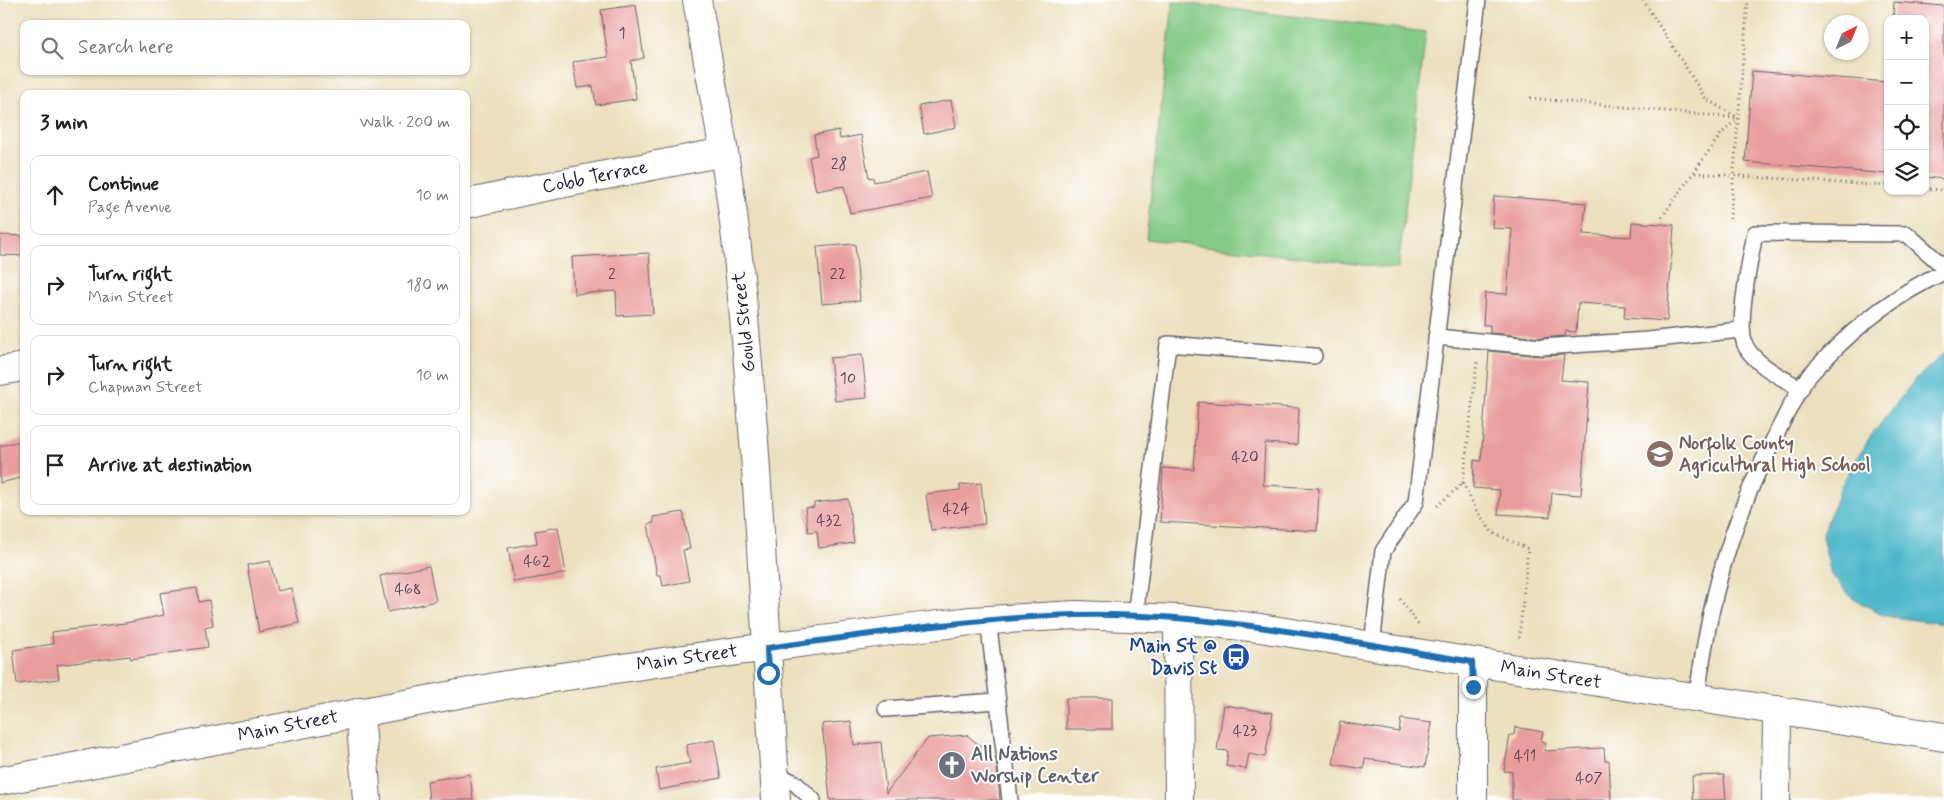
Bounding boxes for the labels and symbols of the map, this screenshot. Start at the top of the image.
north arrow [1824,15,1869,60]
house number: 1 [618,23,626,44]
house number: 28 [831,154,847,175]
street label: Cobb Terrace [540,155,650,199]
house number: 2 [608,264,616,285]
house number: 22 [830,264,846,285]
street label: Gould Street [726,270,762,374]
house number: 10 [840,368,856,389]
place label: Norfolk County Agricultural High School [1679,431,1871,479]
school or university icon: Norfolk County Agricultural High School [1645,439,1675,469]
house number: 420 [1231,447,1259,468]
house number: 424 [942,499,970,520]
house number: 432 [816,510,842,531]
house number: 462 [523,551,551,572]
house number: 468 [395,579,421,600]
place label: Main St @ Davis St [1129,634,1217,681]
street label: Main Street [635,639,739,677]
bus stop icon: Main St @ Davis St [1221,642,1251,672]
street label: Main Street [1499,655,1603,695]
route start [757,662,780,685]
route end [1462,676,1485,699]
street label: Main Street [236,704,340,748]
house number: 423 [1233,721,1258,742]
place label: All Nations Worship Center [970,742,1100,789]
house number: 411 [1514,746,1536,767]
church icon: All Nations Worship Center [937,750,967,780]
house number: 407 [1575,768,1603,789]

